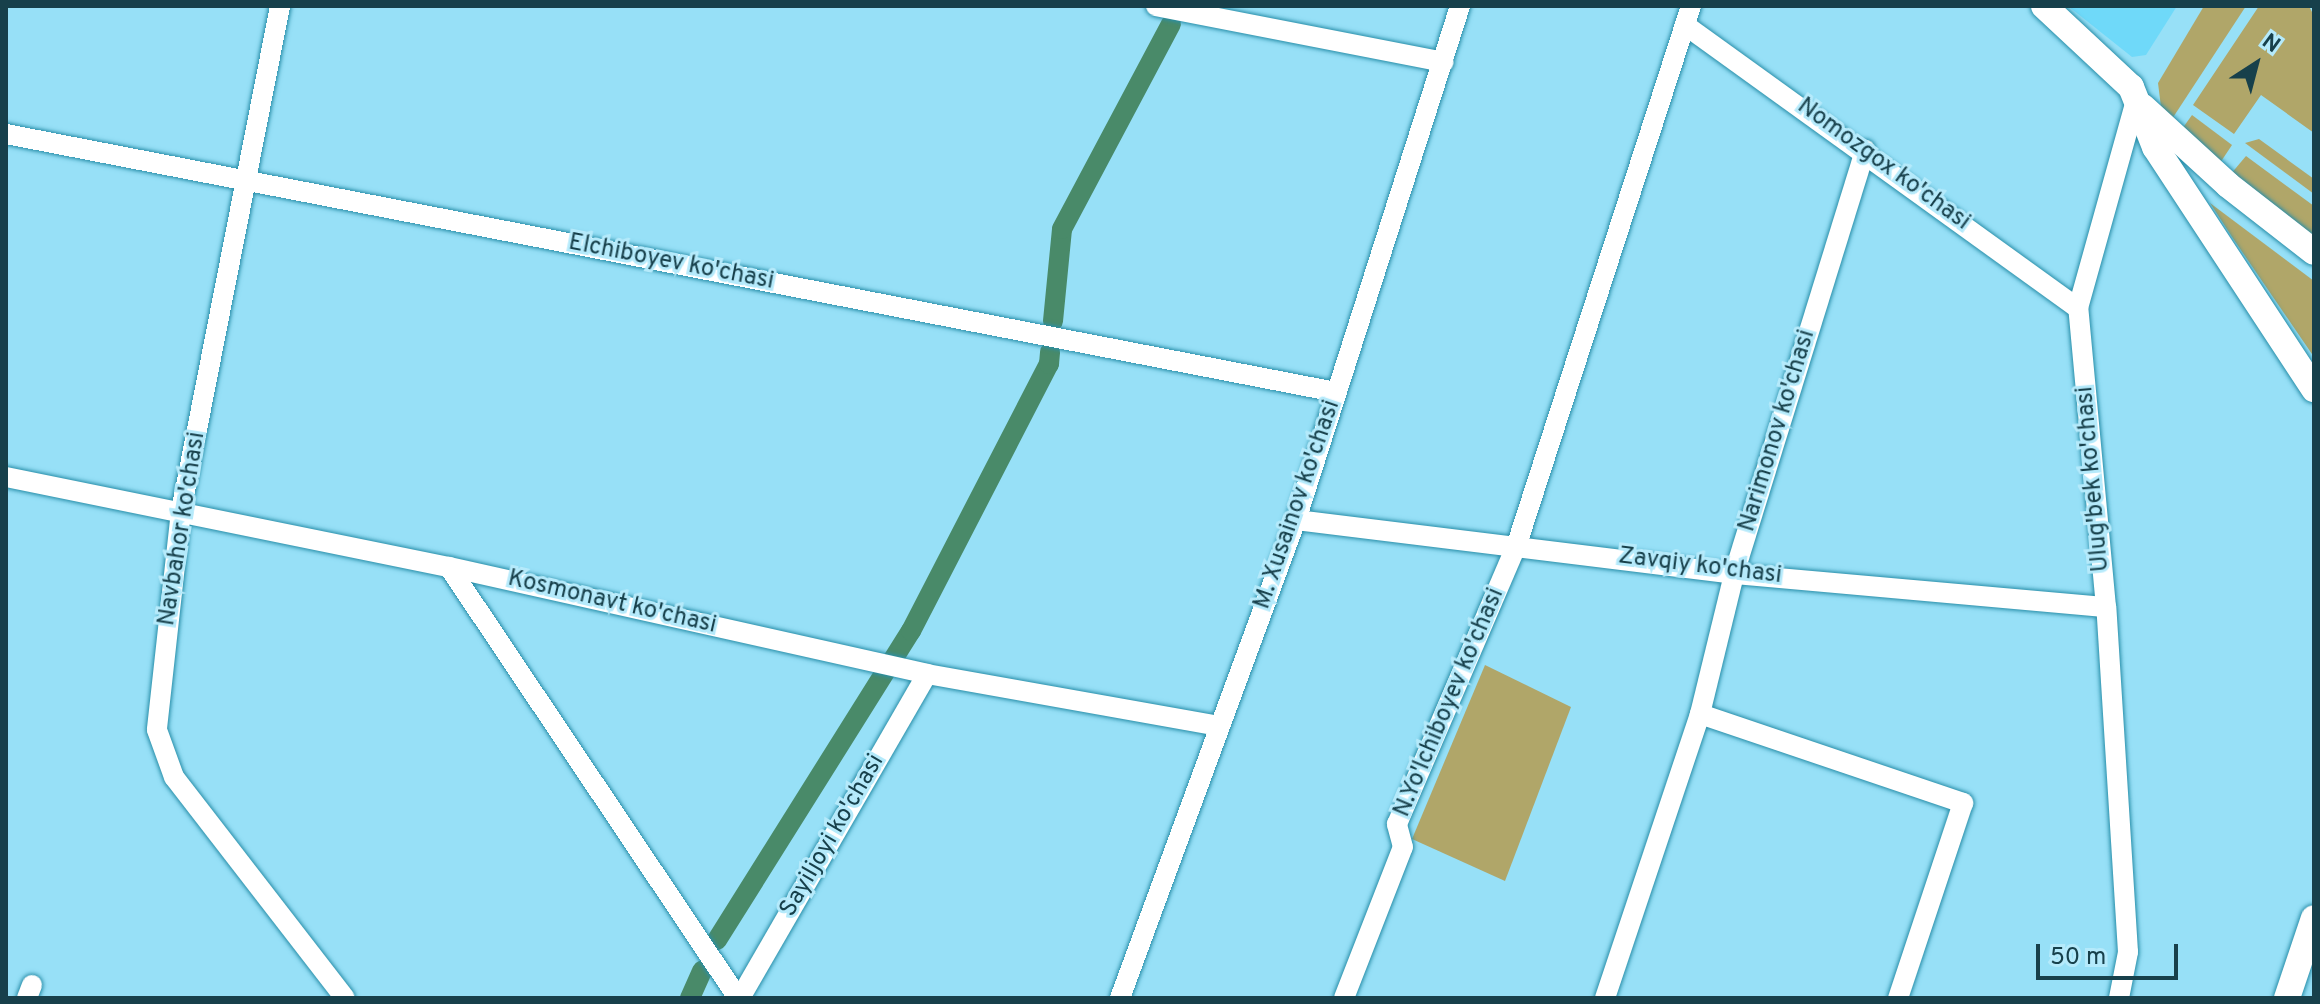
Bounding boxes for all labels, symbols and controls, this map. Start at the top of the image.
north arrow [2216,24,2296,104]
text: N [2256,29,2285,60]
street label: Nomozgox ko'chasi [1791,93,1975,237]
street label: Elchiboyev ko'chasi [566,229,776,297]
street label: Narimonov ko'chasi [1734,327,1822,535]
street label: Ulug'bek ko'chasi [2072,385,2116,573]
street label: M. Xusainov ko'chasi [1249,397,1347,613]
street label: Navbahor ko'chasi [153,430,213,628]
street label: Zavqiy ko'chasi [1617,543,1783,591]
street label: Kosmonavt ko'chasi [505,565,719,641]
street label: N.Yo'lchiboyev ko'chasi [1389,584,1511,822]
street label: Sayiljoyi ko'chasi [775,750,891,922]
scale bar [2040,928,2182,978]
text: 50 m [2050,943,2106,973]

